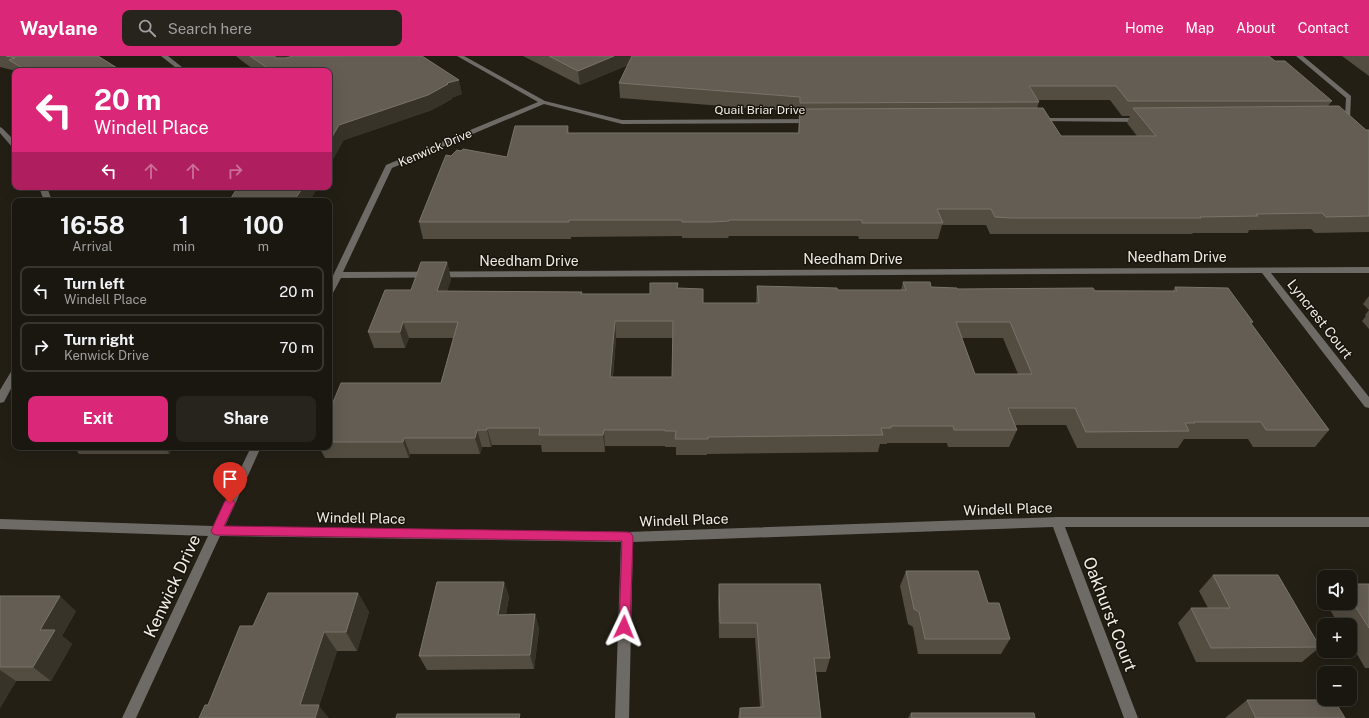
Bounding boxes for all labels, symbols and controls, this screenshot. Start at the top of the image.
search box [122,10,402,46]
text: Waylane [20,17,98,39]
icon: search [136,17,158,39]
text: Search here [168,20,252,37]
text: Home [1125,20,1164,36]
text: Map [1186,20,1214,36]
text: About [1236,20,1276,36]
text: Contact [1298,20,1349,36]
text: 20 m [94,83,161,116]
icon: left [28,84,80,136]
street label: Quail Briar Drive [715,103,806,117]
text: Windell Place [94,117,209,138]
street label: Kenwick Drive [396,126,474,170]
icon: left [98,160,120,182]
icon: ahead [140,160,162,182]
icon: ahead [182,160,204,182]
icon: right [224,160,246,182]
text: 16:58 [60,211,125,239]
text: 1 [179,211,189,239]
text: 100 [243,211,284,239]
text: Arrival [72,239,113,254]
text: min [173,239,195,254]
text: m [258,239,269,254]
street label: Needham Drive [1127,249,1227,265]
street label: Needham Drive [803,251,903,267]
street label: Needham Drive [479,253,579,269]
text: Turn left [64,275,125,292]
street label: Lyncrest Court [1284,276,1356,362]
icon: left [30,280,52,302]
text: 20 m [279,283,314,300]
text: Windell Place [64,292,147,307]
text: Turn right [64,331,134,348]
icon: right [30,336,52,358]
text: 70 m [279,339,314,356]
text: Kenwick Drive [64,348,149,363]
button: Exit [28,396,168,442]
button: Share [176,396,316,442]
pin [213,462,247,503]
icon: arrive [219,468,241,490]
street label: Windell Place [963,499,1053,519]
street label: Windell Place [316,509,406,527]
street label: Windell Place [639,510,729,530]
street label: Kenwick Drive [139,531,205,641]
street label: Oakhurst Court [1079,554,1141,674]
map controls [1317,570,1357,706]
button: sound [1317,570,1357,610]
position arrow [603,606,645,648]
button: + [1317,618,1357,658]
button: − [1317,666,1357,706]

